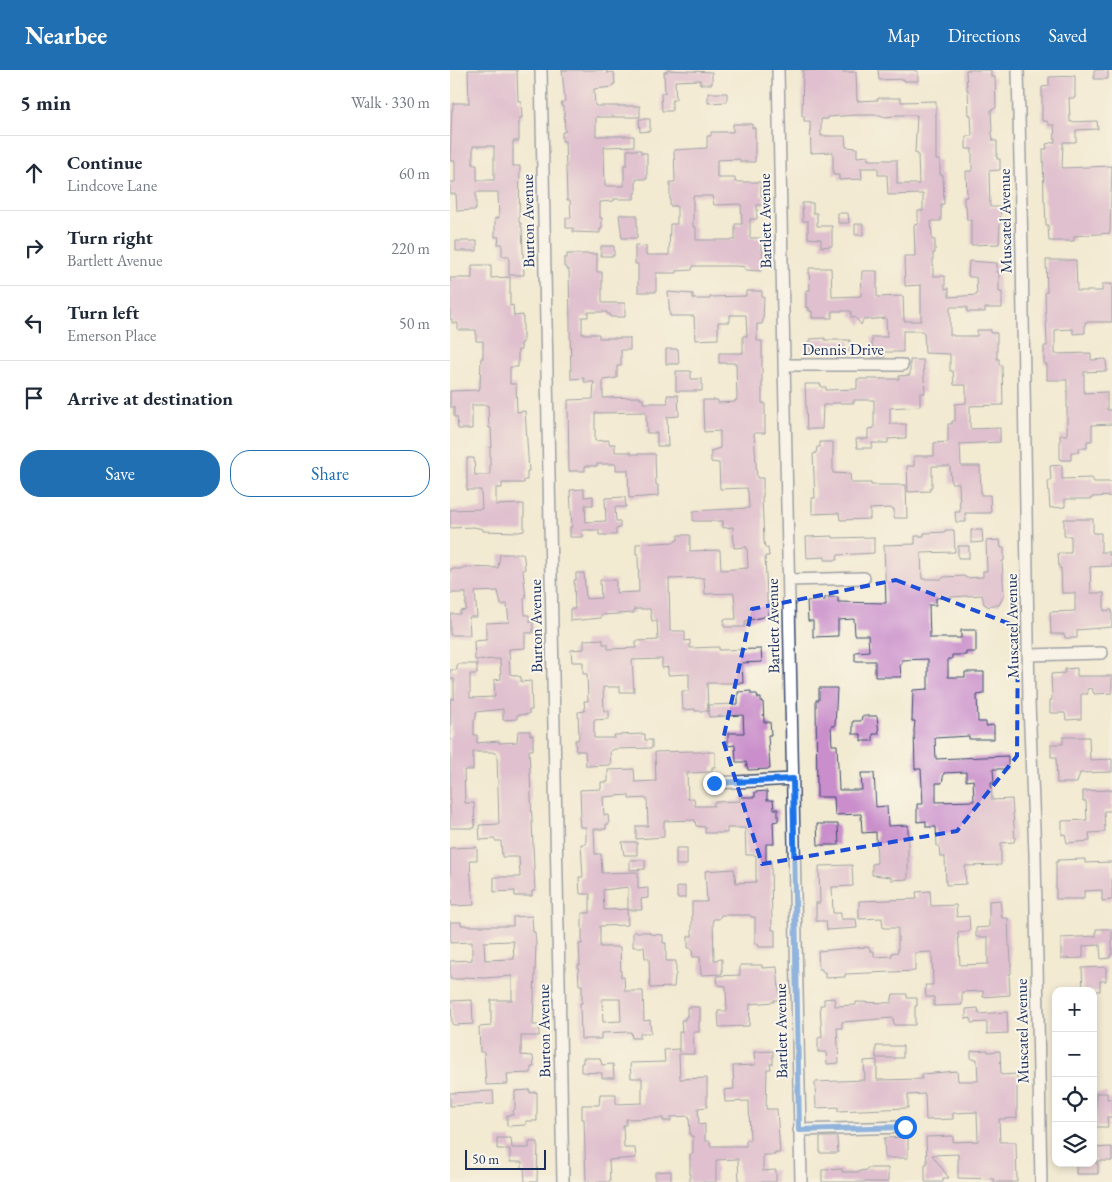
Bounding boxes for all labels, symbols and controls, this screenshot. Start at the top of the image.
text: Nearbee [25,20,107,51]
text: Map [888,24,920,47]
text: Directions [948,24,1020,47]
text: Saved [1048,24,1087,47]
text: 5 min [20,89,71,116]
text: Walk · 330 m [351,92,430,113]
text: Continue [67,150,142,175]
icon: ahead [20,159,48,187]
text: 60 m [399,163,430,184]
street label: Muscatel Avenue [994,168,1016,274]
street label: Bartlett Avenue [754,173,776,269]
street label: Burton Avenue [517,174,539,268]
text: Lindcove Lane [67,175,157,196]
text: Turn right [67,225,153,250]
icon: right [20,234,48,262]
text: 220 m [391,238,430,259]
text: Bartlett Avenue [67,250,162,271]
text: Turn left [67,300,139,325]
icon: left [20,309,48,337]
text: 50 m [399,313,430,334]
text: Emerson Place [67,325,156,346]
street label: Dennis Drive [802,339,884,360]
icon: arrive [20,384,48,412]
text: Arrive at destination [67,386,233,411]
button: Save [20,450,220,497]
button: Share [230,450,430,497]
street label: Muscatel Avenue [1001,573,1023,679]
street label: Bartlett Avenue [762,578,784,674]
street label: Burton Avenue [525,579,547,673]
route end [703,772,726,795]
street label: Muscatel Avenue [1011,978,1033,1084]
street label: Bartlett Avenue [770,983,792,1079]
street label: Burton Avenue [533,984,555,1078]
map controls [1052,987,1097,1167]
button: + [1052,987,1097,1032]
button: − [1052,1032,1097,1077]
button: locate [1052,1077,1097,1122]
route start [894,1116,917,1139]
button: layers [1052,1122,1097,1167]
scale bar [465,1147,546,1170]
text: 50 m [472,1150,499,1168]

